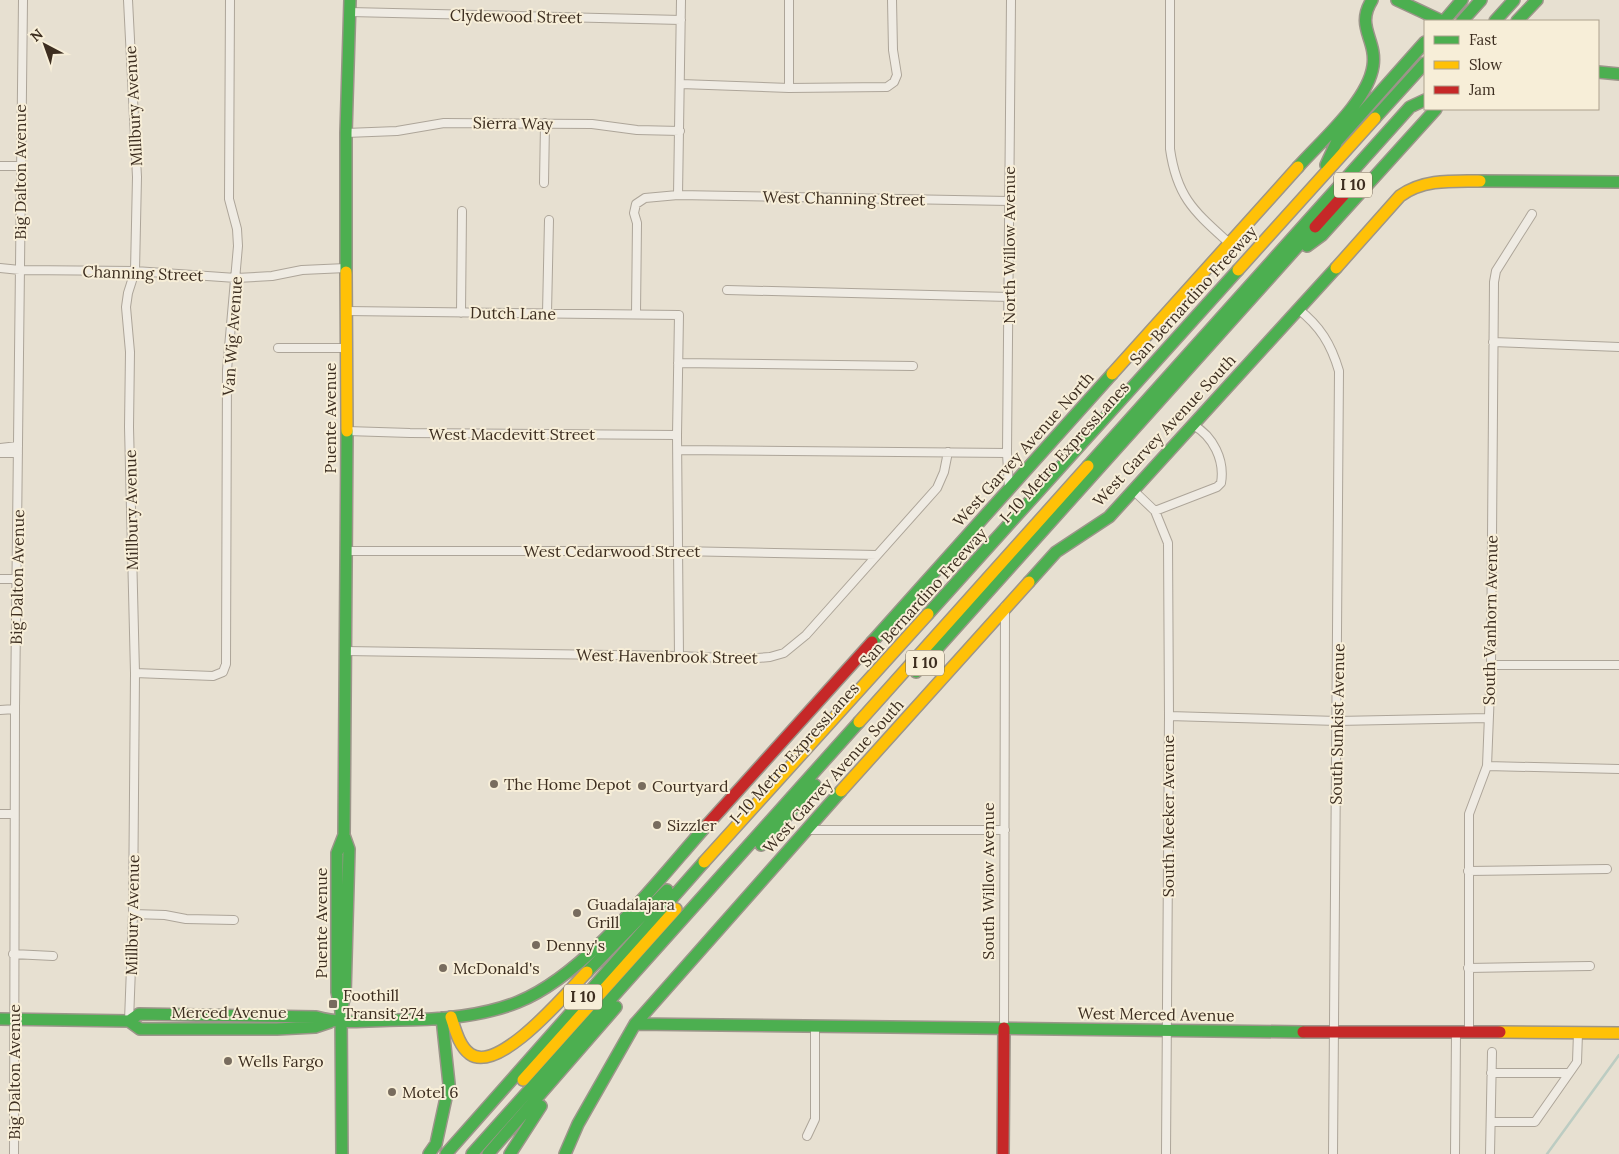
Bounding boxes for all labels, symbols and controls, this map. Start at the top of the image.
street label: Clydewood Street [450,5,583,27]
north arrow [20,20,70,70]
legend [1424,20,1599,110]
text: N [26,25,47,46]
text: Fast [1469,30,1497,49]
street label: Millbury Avenue [120,45,146,167]
text: Slow [1469,55,1502,74]
text: Jam [1468,80,1496,99]
street label: Big Dalton Avenue [10,104,30,240]
street label: Sierra Way [473,112,554,134]
street label: North Willow Avenue [999,166,1019,324]
road number: I 10 [1334,172,1372,198]
street label: West Channing Street [762,187,926,209]
street label: San Bernardino Freeway [1125,221,1261,369]
street label: Channing Street [82,261,205,285]
street label: Van Wig Avenue [218,275,246,397]
street label: Dutch Lane [470,302,557,324]
street label: West Garvey Avenue South [1088,349,1240,510]
street label: Puente Avenue [320,362,340,473]
street label: West Garvey Avenue North [948,367,1098,530]
street label: I-10 Metro ExpressLanes [995,377,1133,527]
street label: West Macdevitt Street [429,424,596,444]
street label: Millbury Avenue [120,449,142,571]
street label: Big Dalton Avenue [6,509,28,645]
street label: San Bernardino Freeway [855,523,991,671]
street label: South Vanhorn Avenue [1479,534,1501,705]
street label: West Cedarwood Street [524,541,701,561]
street label: South Sunkist Avenue [1326,643,1348,805]
street label: West Havenbrook Street [576,644,759,668]
road number: I 10 [906,650,944,676]
street label: I-10 Metro ExpressLanes [725,678,863,828]
street label: West Garvey Avenue South [758,694,908,857]
street label: South Meeker Avenue [1158,734,1178,897]
place label: The Home Depot [504,774,632,794]
place label: Courtyard [652,776,729,796]
marker: The Home Depot [488,778,500,790]
marker: Courtyard [636,780,648,792]
street label: South Willow Avenue [978,802,998,960]
place label: Sizzler [667,815,717,835]
marker: Sizzler [651,819,663,831]
street label: Millbury Avenue [121,854,143,976]
street label: Puente Avenue [311,867,331,978]
place label: Guadalajara Grill [587,894,675,932]
marker: Guadalajara Grill [571,907,583,919]
place label: Denny's [546,935,605,955]
marker: Denny's [530,939,542,951]
place label: McDonald's [453,958,540,978]
marker: McDonald's [437,962,449,974]
road number: I 10 [564,984,602,1010]
place label: Foothill Transit 274 [343,985,425,1023]
marker: Foothill Transit 274 [327,998,339,1010]
street label: Merced Avenue [171,1002,287,1022]
street label: West Merced Avenue [1077,1003,1235,1025]
street label: Big Dalton Avenue [4,1004,24,1140]
place label: Wells Fargo [238,1051,324,1071]
marker: Wells Fargo [222,1055,234,1067]
place label: Motel 6 [402,1082,459,1102]
marker: Motel 6 [386,1086,398,1098]

